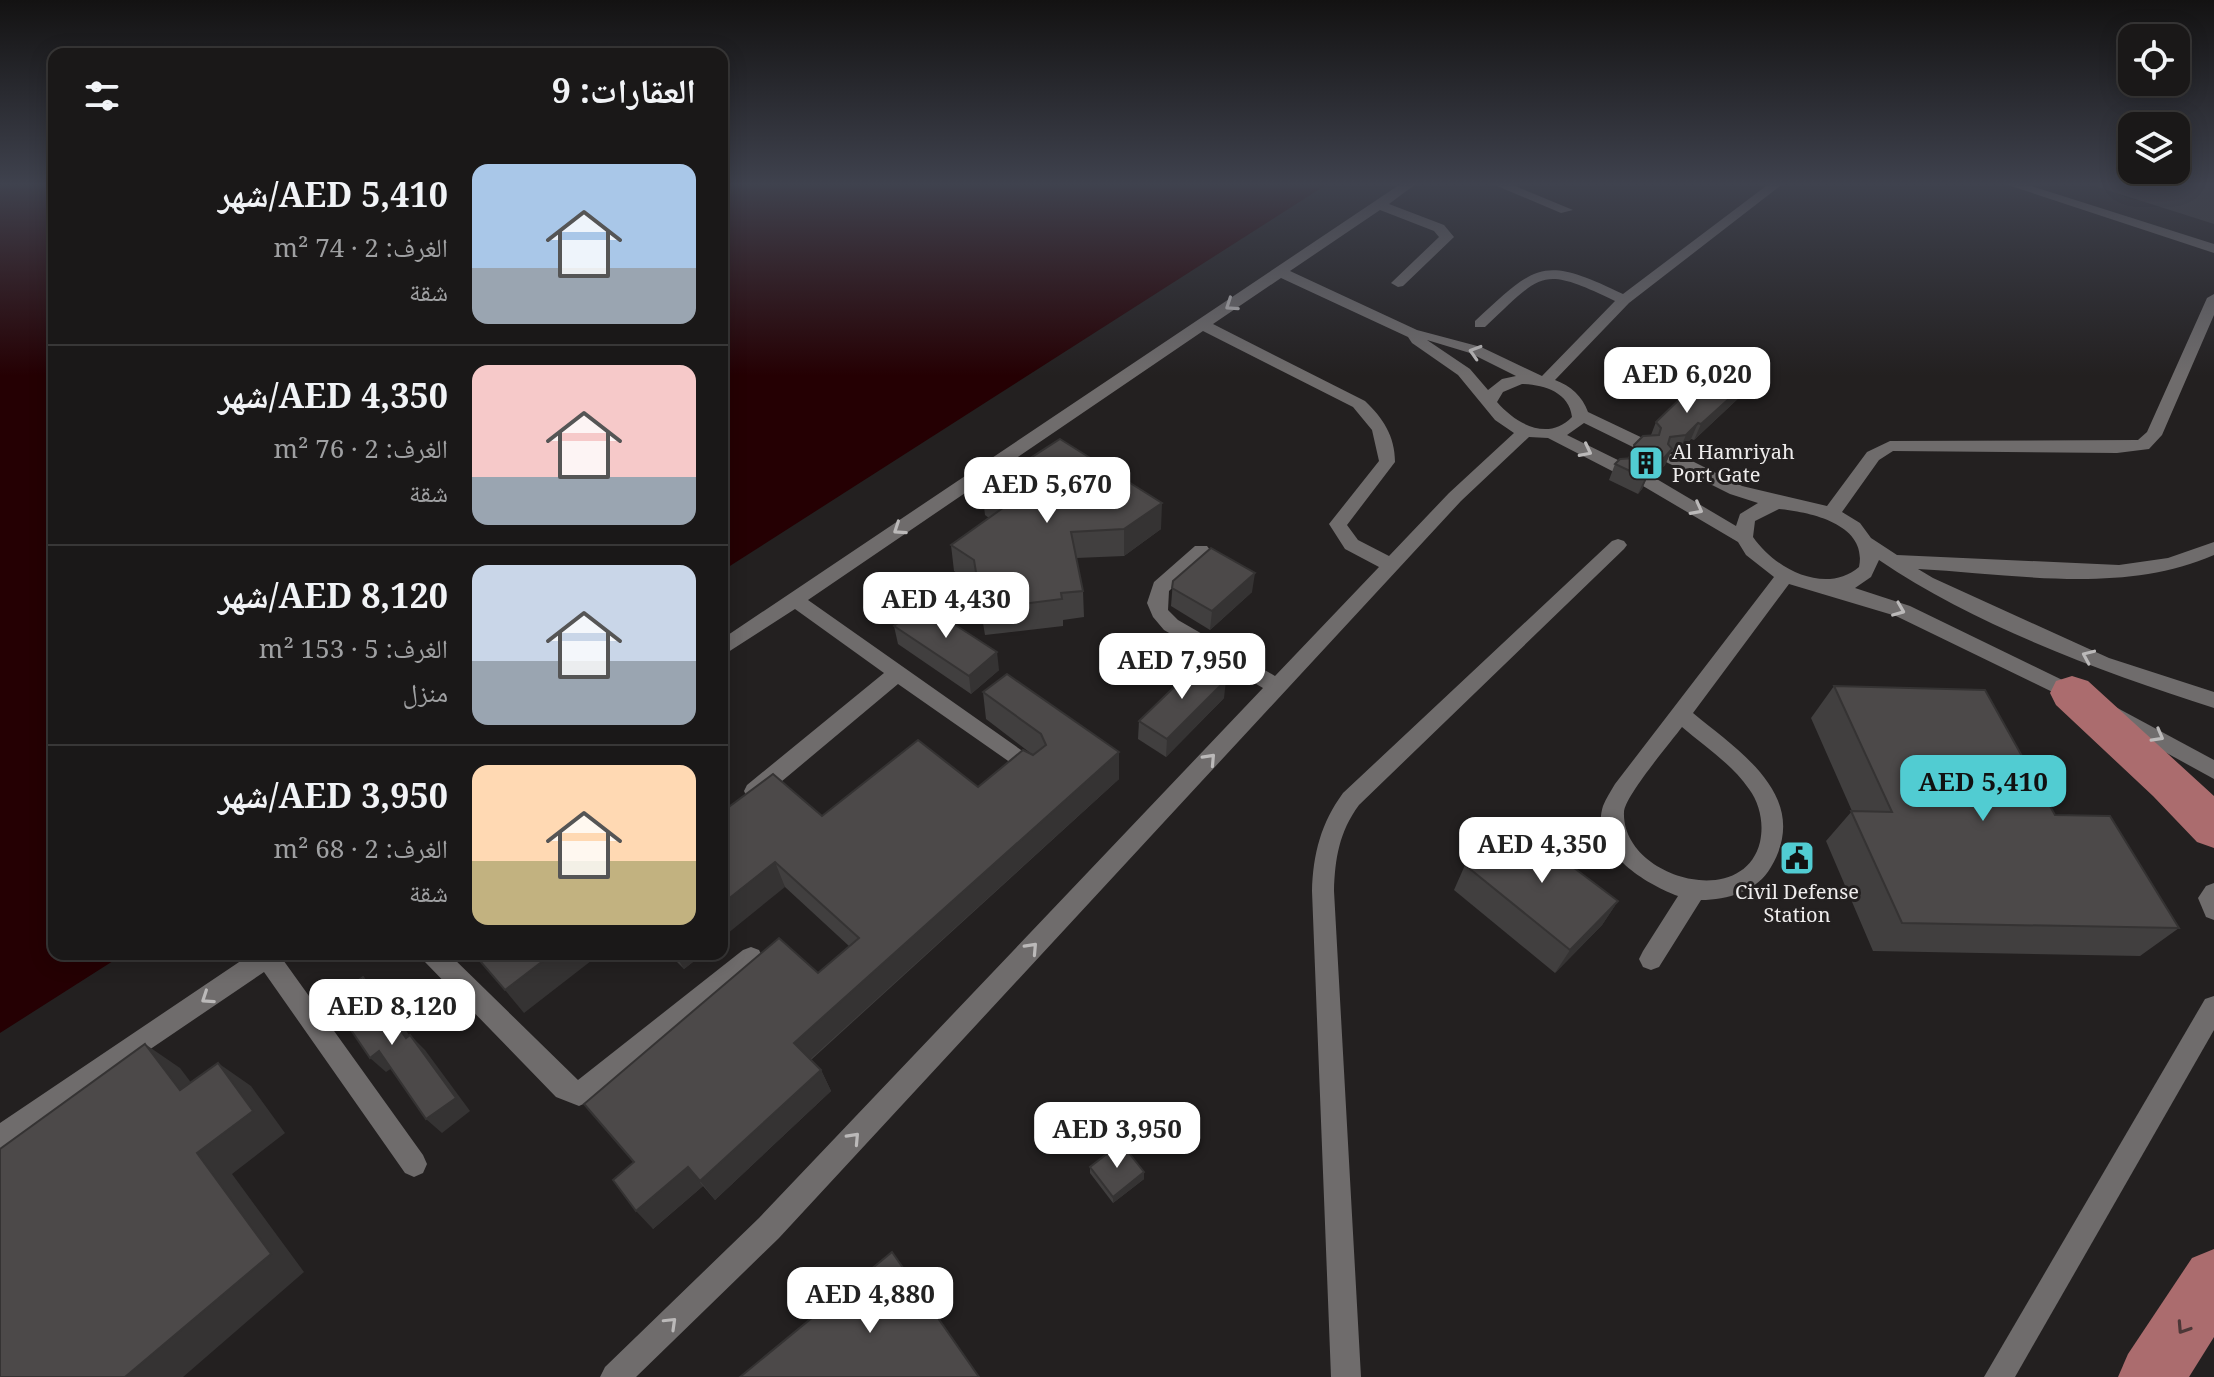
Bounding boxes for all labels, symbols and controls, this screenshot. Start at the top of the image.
map controls [2118,24,2190,184]
button: locate [2118,24,2190,96]
text: العقارات: 9 [552,67,696,113]
icon: filters [80,74,124,118]
button: layers [2118,112,2190,184]
text: AED 5,410/شهر [218,171,448,217]
icon: home [536,196,632,292]
text: الغرف: 2 · 74 m² [273,229,448,265]
text: شقة [409,273,448,309]
one-way arrow [1225,295,1239,310]
one-way arrow [1469,345,1483,361]
pin: AED 6,020 [1595,347,1779,415]
text: AED 6,020 [1622,355,1752,391]
text: AED 4,350/شهر [218,372,448,418]
icon: home [536,397,632,493]
text: الغرف: 2 · 76 m² [273,430,448,466]
place label: Al Hamriyah Port Gate [1672,438,1795,488]
one-way arrow [1577,441,1592,456]
building icon: Al Hamriyah Port Gate [1627,444,1665,482]
pin: AED 5,670 [955,457,1139,525]
text: AED 5,670 [982,465,1112,501]
text: شقة [409,474,448,510]
one-way arrow [1688,500,1703,515]
one-way arrow [894,519,908,534]
text: AED 8,120/شهر [218,572,448,618]
pin: AED 4,430 [854,572,1038,640]
text: AED 4,430 [881,580,1011,616]
icon: home [536,597,632,693]
one-way arrow [1891,600,1905,617]
text: الغرف: 5 · 153 m² [259,630,448,666]
pin: AED 7,950 [1090,633,1274,701]
text: AED 7,950 [1117,641,1247,677]
one-way arrow [2081,650,2096,666]
text: منزل [403,674,448,710]
one-way arrow [2149,726,2164,742]
one-way arrow [1200,754,1215,768]
pin: AED 5,410 [1891,755,2075,823]
text: AED 5,410 [1918,763,2048,799]
text: AED 3,950/شهر [218,772,448,818]
icon: home [536,797,632,893]
pin: AED 4,350 [1450,817,1634,885]
text: AED 4,350 [1477,825,1607,861]
text: الغرف: 2 · 68 m² [273,830,448,866]
public building icon: Civil Defense Station [1778,839,1816,877]
text: شقة [409,874,448,910]
place label: Civil Defense Station [1735,878,1859,928]
one-way arrow [1022,943,1037,957]
pin: AED 8,120 [300,979,484,1047]
text: AED 8,120 [327,987,457,1023]
one-way arrow [201,988,215,1003]
pin: AED 3,950 [1025,1102,1209,1170]
text: AED 3,950 [1052,1110,1182,1146]
one-way arrow [844,1132,858,1147]
pin: AED 4,880 [778,1267,962,1335]
text: AED 4,880 [805,1275,935,1311]
one-way arrow [662,1317,676,1332]
one-way arrow [2177,1320,2192,1334]

